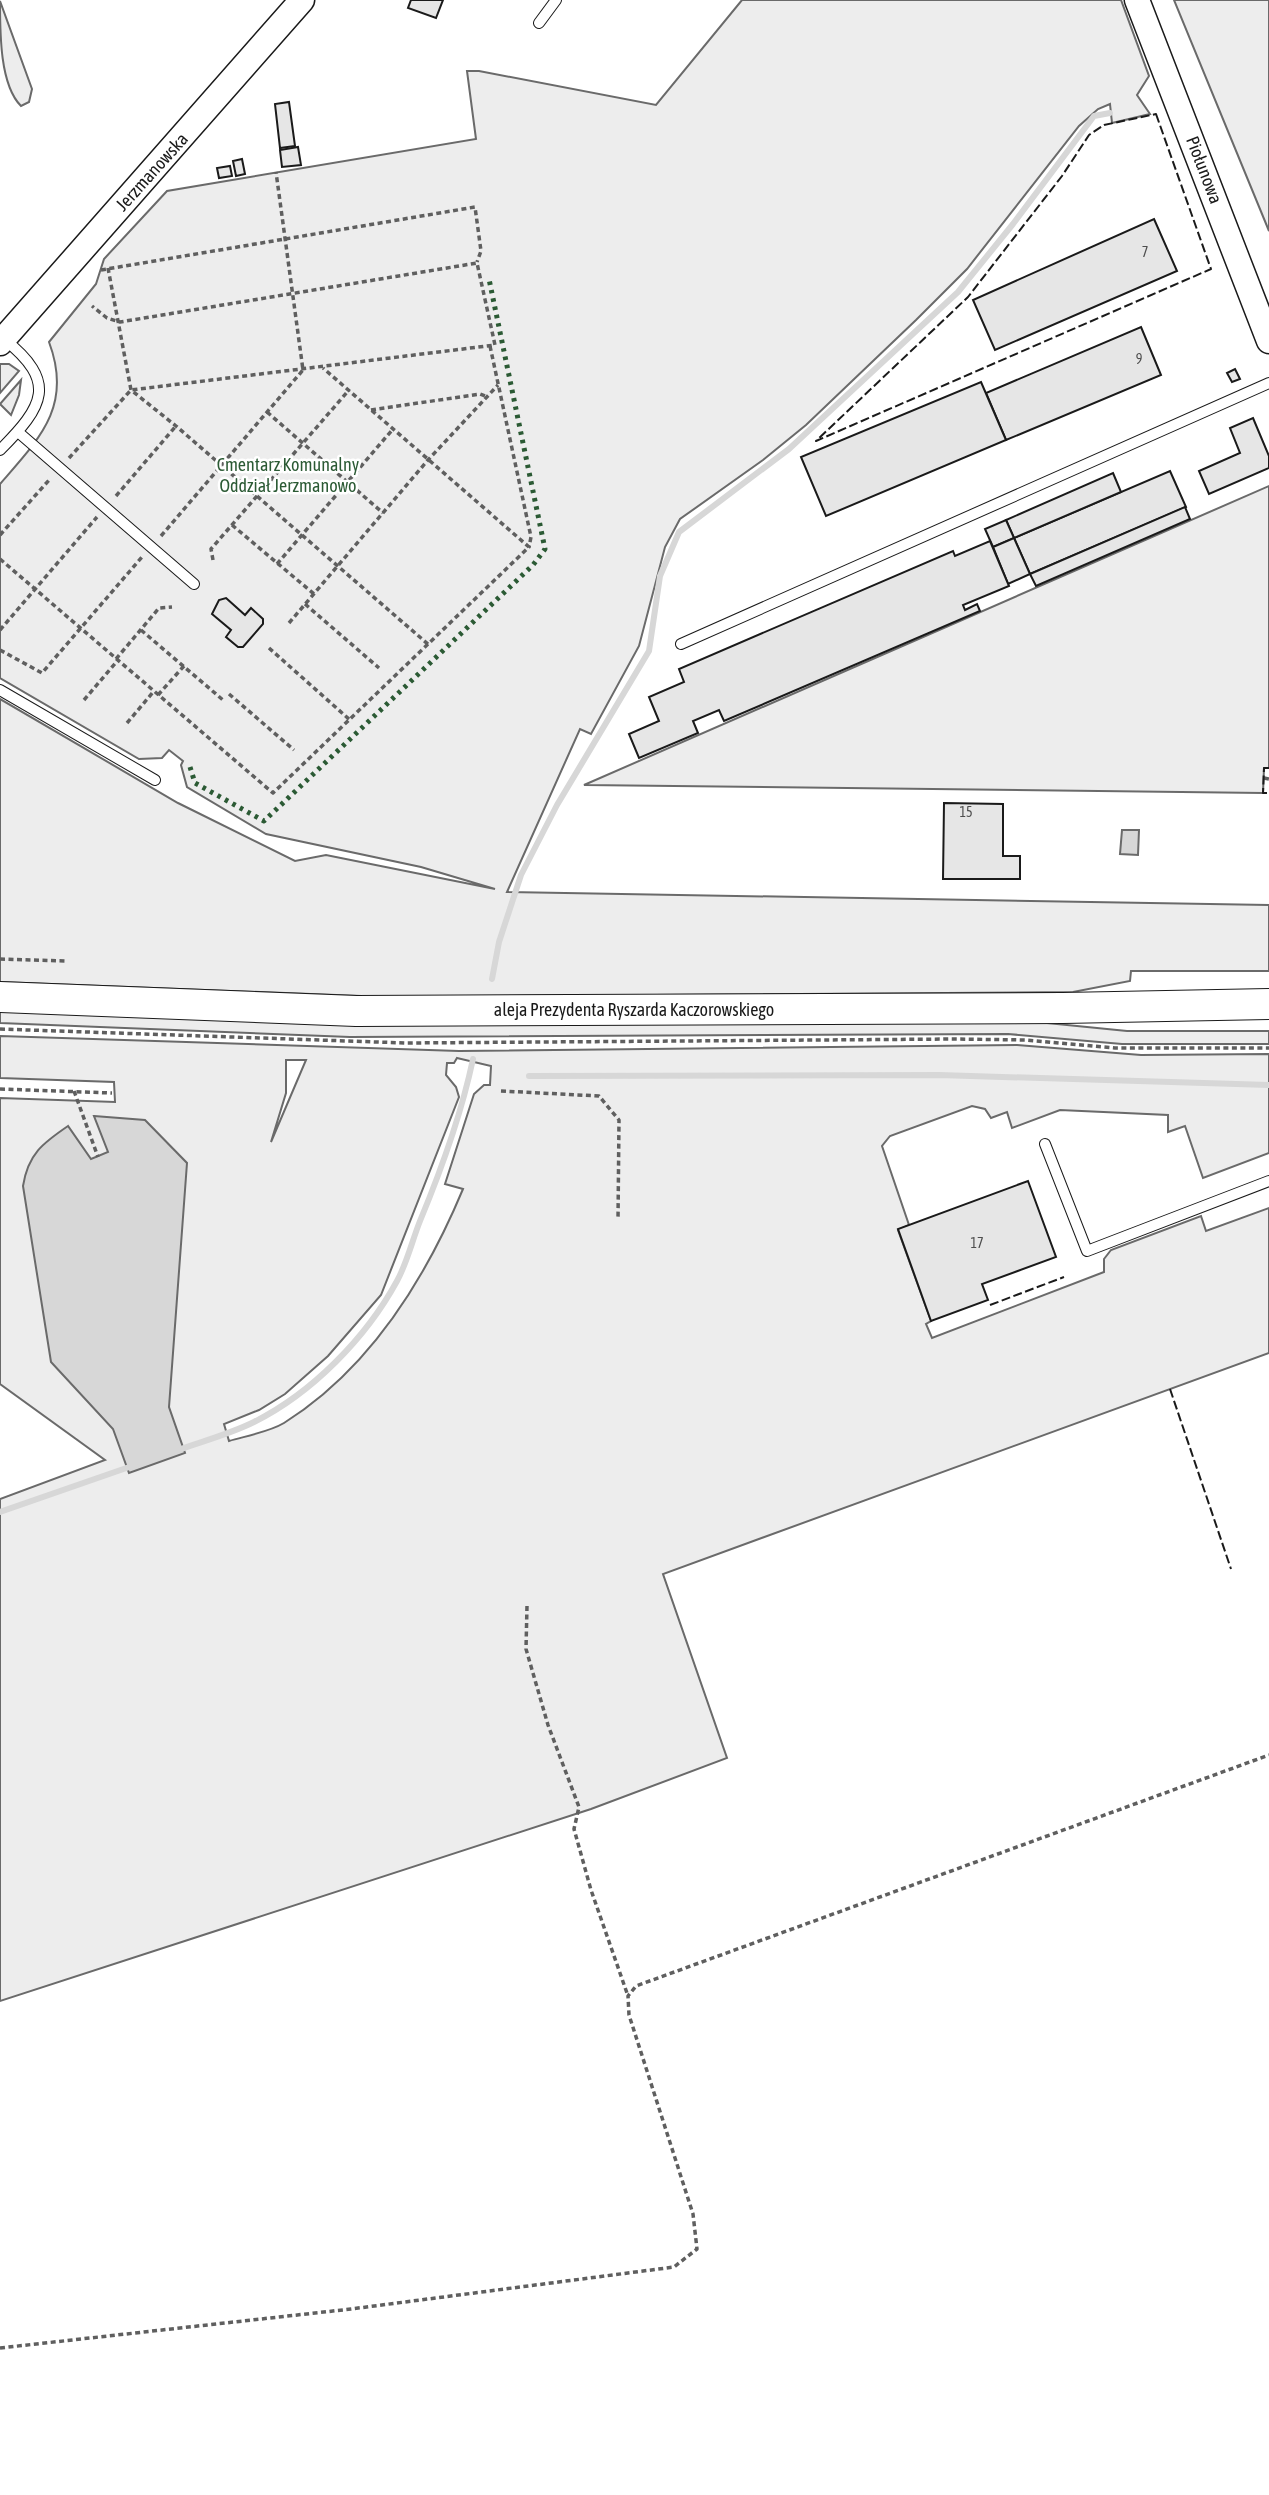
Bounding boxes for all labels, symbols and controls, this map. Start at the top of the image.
street label: Jerzmanowska [111,128,192,215]
street label: Piołunowa [1182,133,1227,206]
house number: 7 [1142,244,1148,260]
house number: 9 [1136,351,1142,367]
park label: Cmentarz Komunalny Oddział Jerzmanowo [217,454,359,496]
house number: 15 [959,804,973,820]
street label: aleja Prezydenta Ryszarda Kaczorowskiego [494,999,774,1020]
house number: 17 [970,1235,984,1251]

